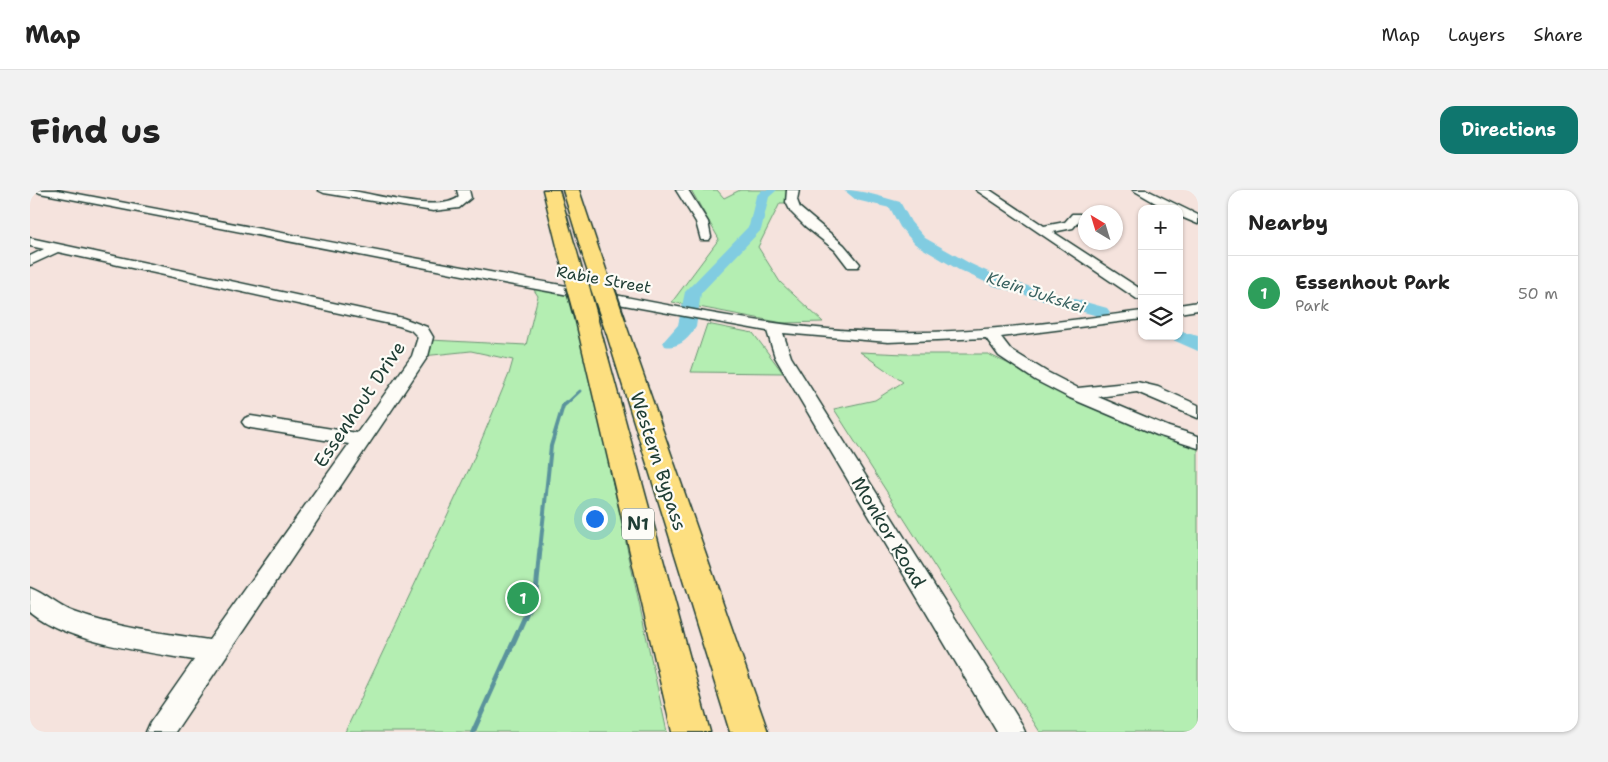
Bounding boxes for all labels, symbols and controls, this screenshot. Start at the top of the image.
text: Map [25,19,81,51]
text: Map [1382,23,1420,47]
text: Layers [1448,23,1505,47]
text: Share [1533,23,1583,47]
button: Directions [1440,106,1578,154]
text: Find us [30,107,161,154]
north arrow [1078,205,1123,250]
map controls [1138,205,1183,340]
button: + [1138,205,1183,250]
text: Nearby [1248,209,1328,237]
button: − [1138,250,1183,295]
street label: Rabie Street [555,261,653,298]
water label: Klein Jukskei [984,267,1088,318]
text: Essenhout Park [1295,270,1450,295]
text: 1 [1260,283,1268,304]
text: 50 m [1518,283,1558,304]
button: layers [1138,295,1183,340]
text: Park [1295,295,1329,316]
street label: Essenhout Drive [308,336,411,472]
street label: Western Bypass [624,389,693,534]
street label: Monkor Road [845,472,932,593]
your location [582,506,608,532]
road number: N1 [622,508,654,539]
pin: 1 [507,579,539,617]

